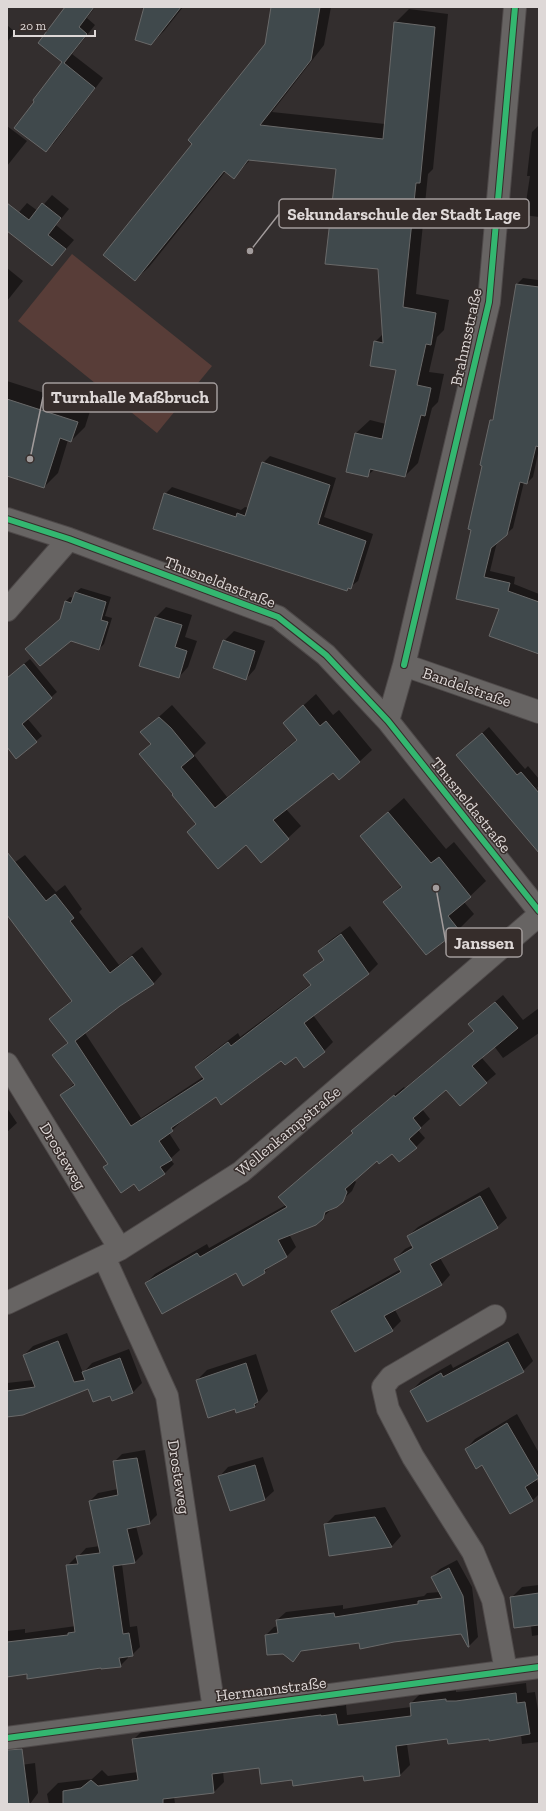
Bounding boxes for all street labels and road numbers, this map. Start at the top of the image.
street label: Brahmsstraße [446,286,486,388]
street label: Thusneldastraße [162,552,278,612]
street label: Bandelstraße [420,663,514,711]
street label: Thusneldastraße [427,753,515,857]
street label: Wellenkampstraße [232,1082,344,1180]
street label: Drosteweg [36,1119,91,1193]
street label: Drosteweg [164,1439,194,1516]
street label: Hermannstraße [215,1673,327,1705]

